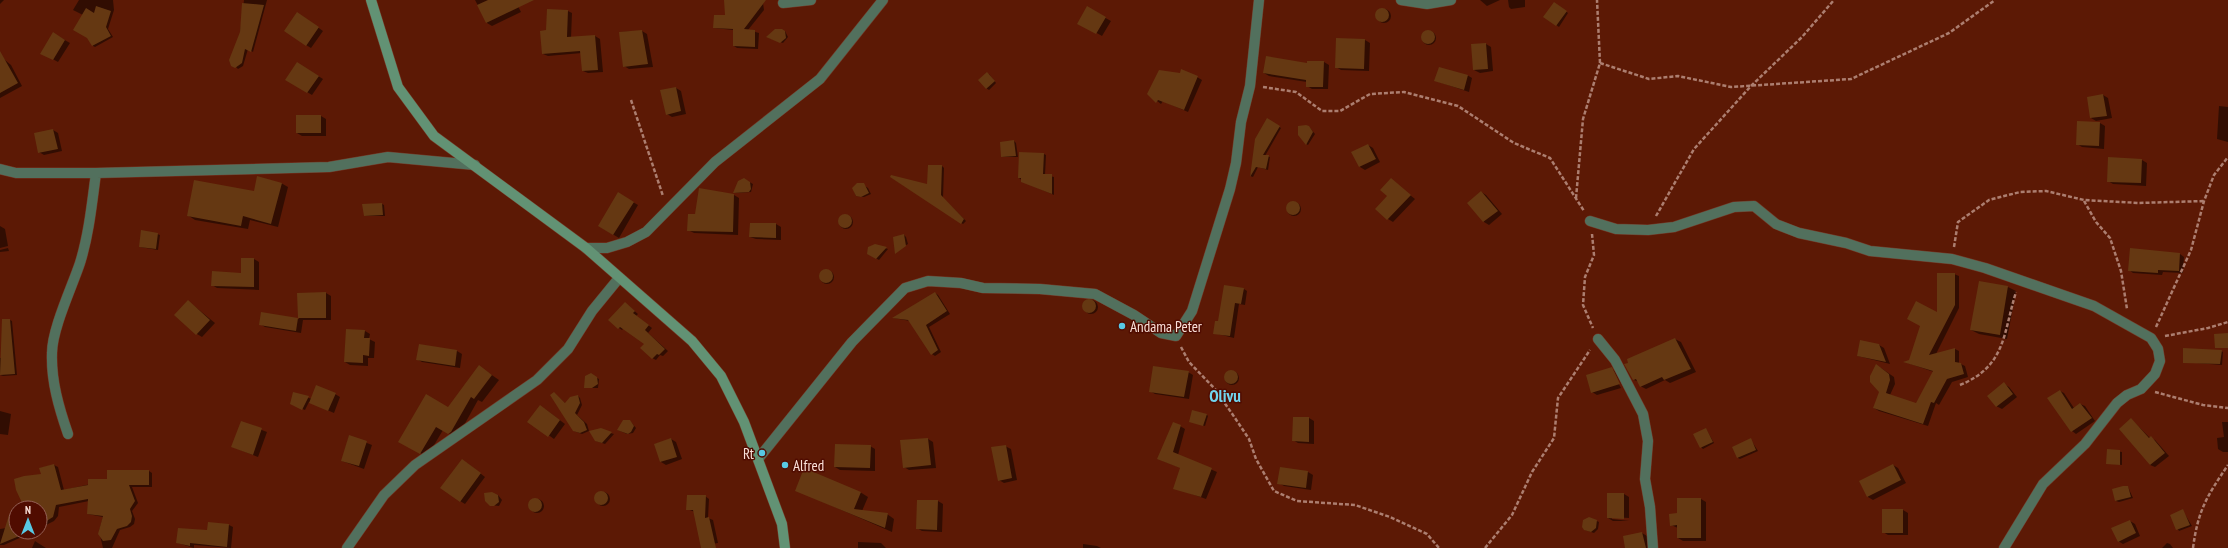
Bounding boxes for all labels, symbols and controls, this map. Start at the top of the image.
place label: Andama Peter [1130,317,1203,336]
marker: Andama Peter [1117,321,1127,331]
district label: Olivu [1209,385,1241,407]
place label: Rt [743,444,754,463]
marker: Rt [757,448,767,458]
place label: Alfred [793,456,824,475]
marker: Alfred [780,460,790,470]
north arrow [8,500,48,540]
text: N [25,503,31,517]

